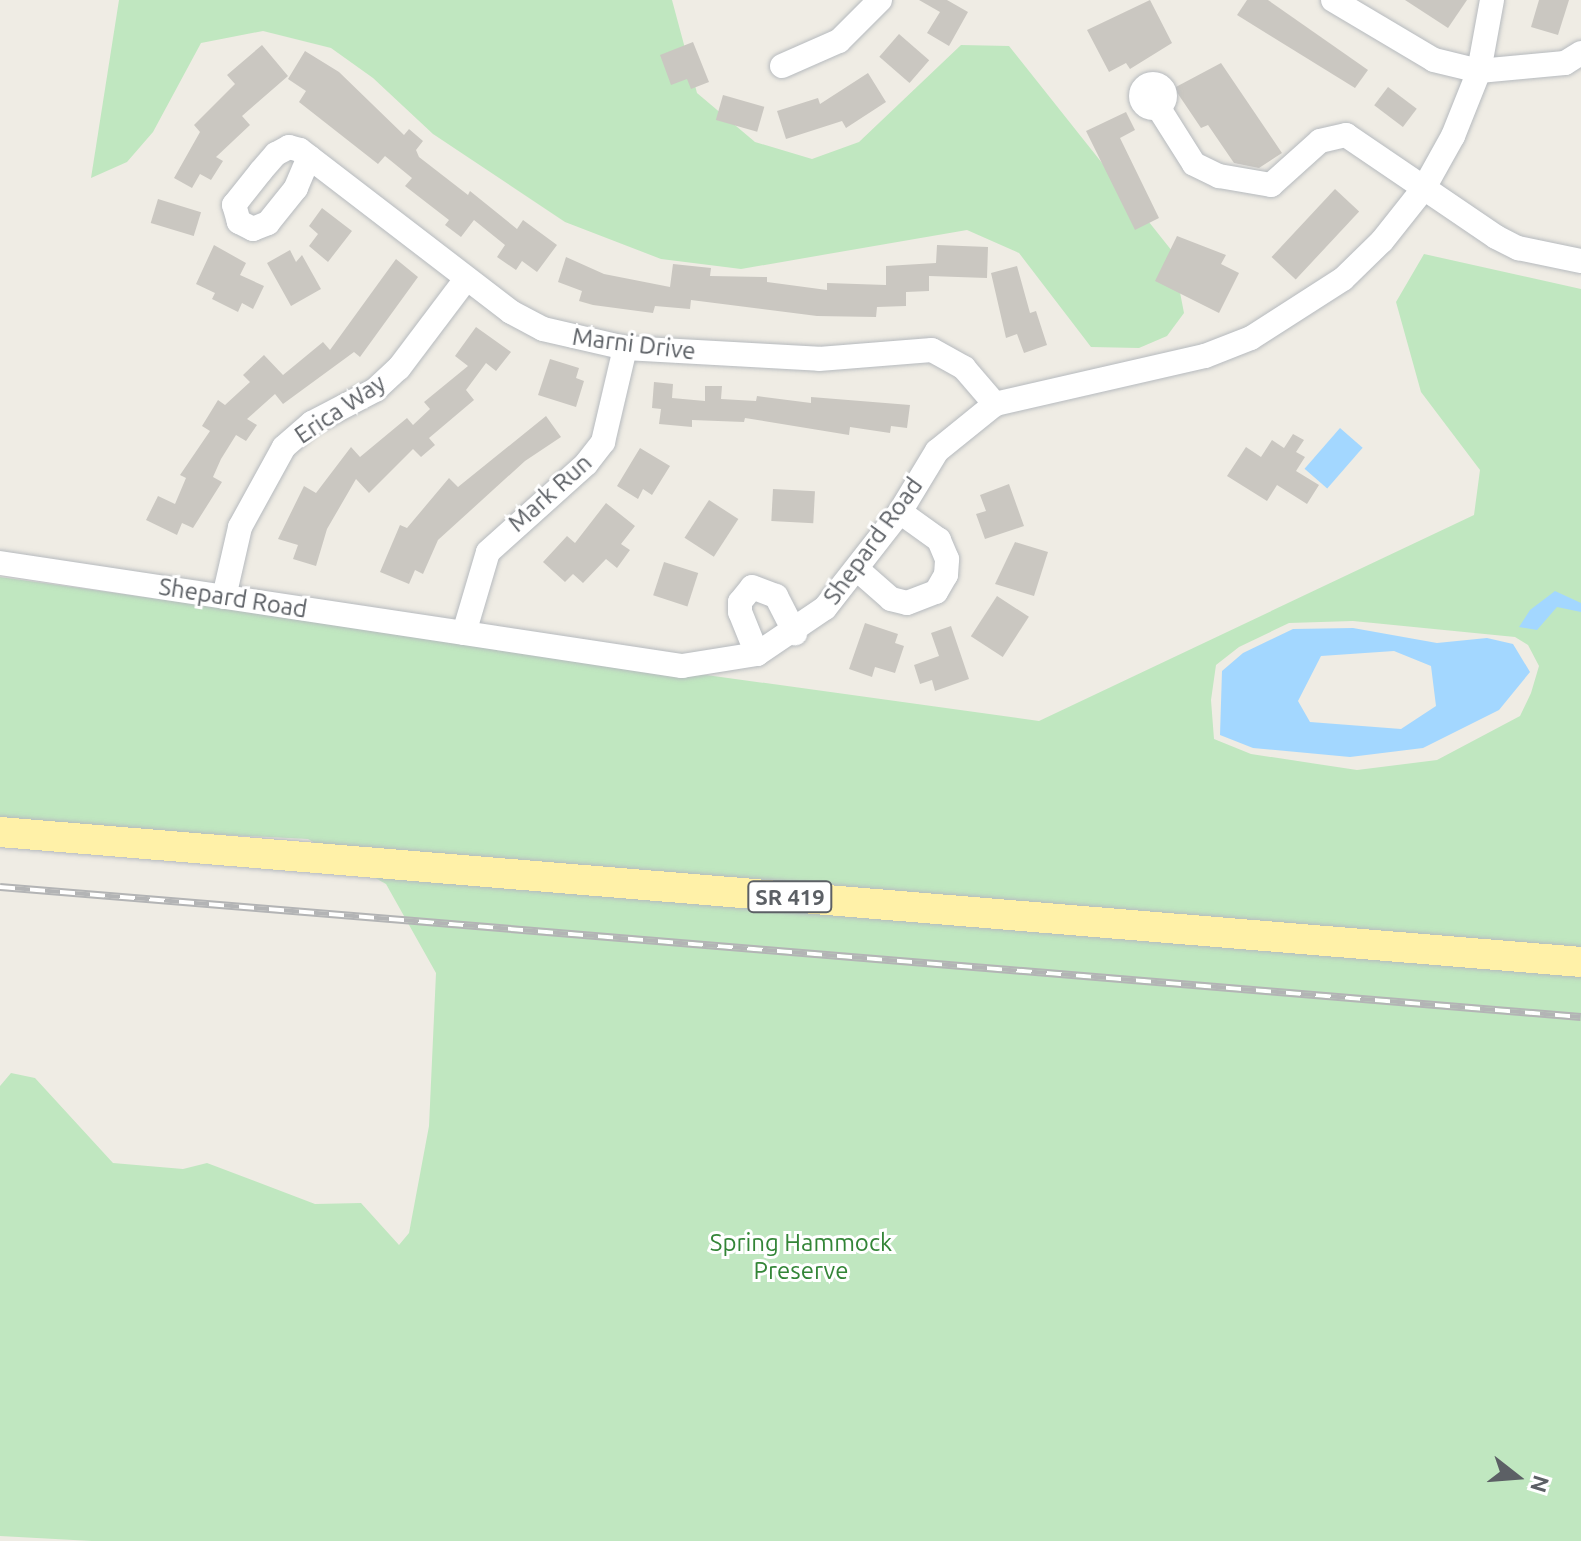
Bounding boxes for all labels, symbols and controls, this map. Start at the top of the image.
street label: Marni Drive [571,322,697,366]
street label: Erica Way [289,368,391,450]
street label: Mark Run [502,448,598,538]
street label: Shepard Road [817,472,929,610]
street label: Shepard Road [157,572,309,624]
road number: SR 419 [746,879,834,915]
park label: Spring Hammock Preserve [710,1229,892,1285]
north arrow [1477,1437,1557,1517]
text: N [1526,1473,1555,1496]

